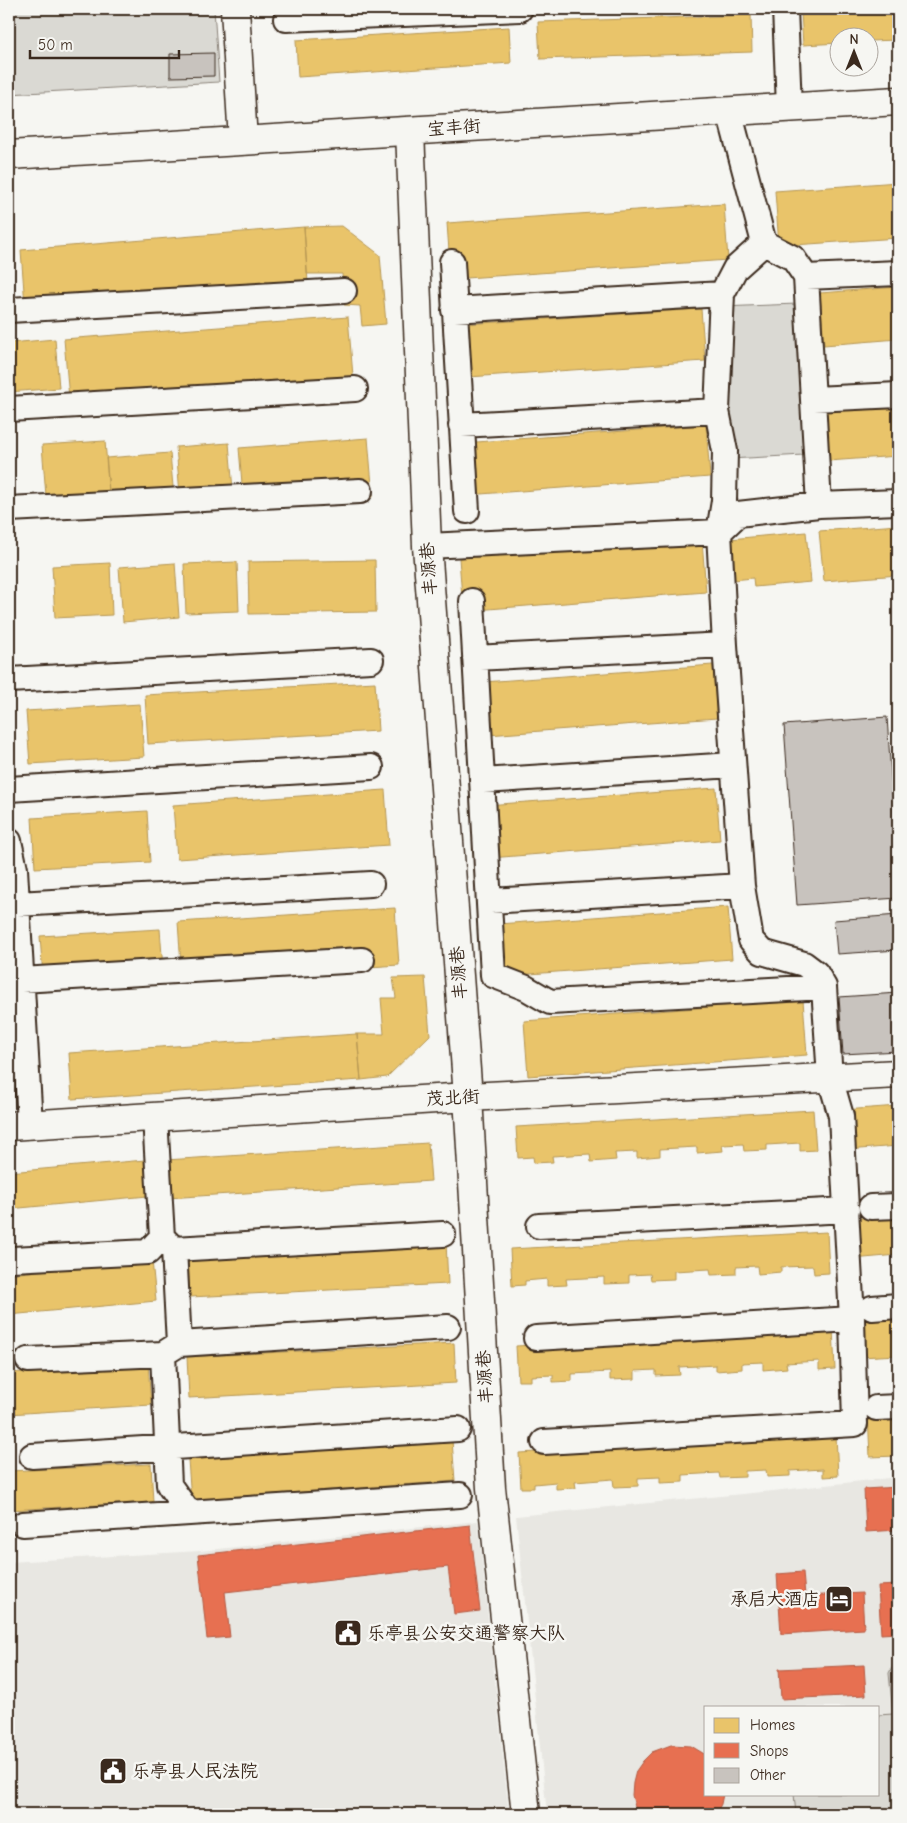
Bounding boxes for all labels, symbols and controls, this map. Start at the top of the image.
scale bar [30,28,179,60]
north arrow [830,28,880,78]
text: N [849,31,859,48]
text: 50 m [38,36,73,54]
street label: 宝丰街 [426,116,482,140]
street label: 丰源巷 [417,541,441,597]
street label: 丰源巷 [447,945,471,1001]
street label: 茂北街 [425,1086,481,1110]
street label: 丰源巷 [473,1349,497,1405]
hotel icon: 承启大酒店 [824,1584,854,1614]
place label: 承启大酒店 [730,1589,820,1610]
public building icon: 乐亭县公安交通警察大队 [333,1618,363,1648]
place label: 乐亭县公安交通警察大队 [367,1623,565,1644]
legend [704,1706,880,1796]
text: Homes [750,1716,795,1734]
text: Shops [750,1742,788,1760]
public building icon: 乐亭县人民法院 [98,1756,128,1786]
place label: 乐亭县人民法院 [132,1761,258,1782]
text: Other [750,1766,785,1784]

